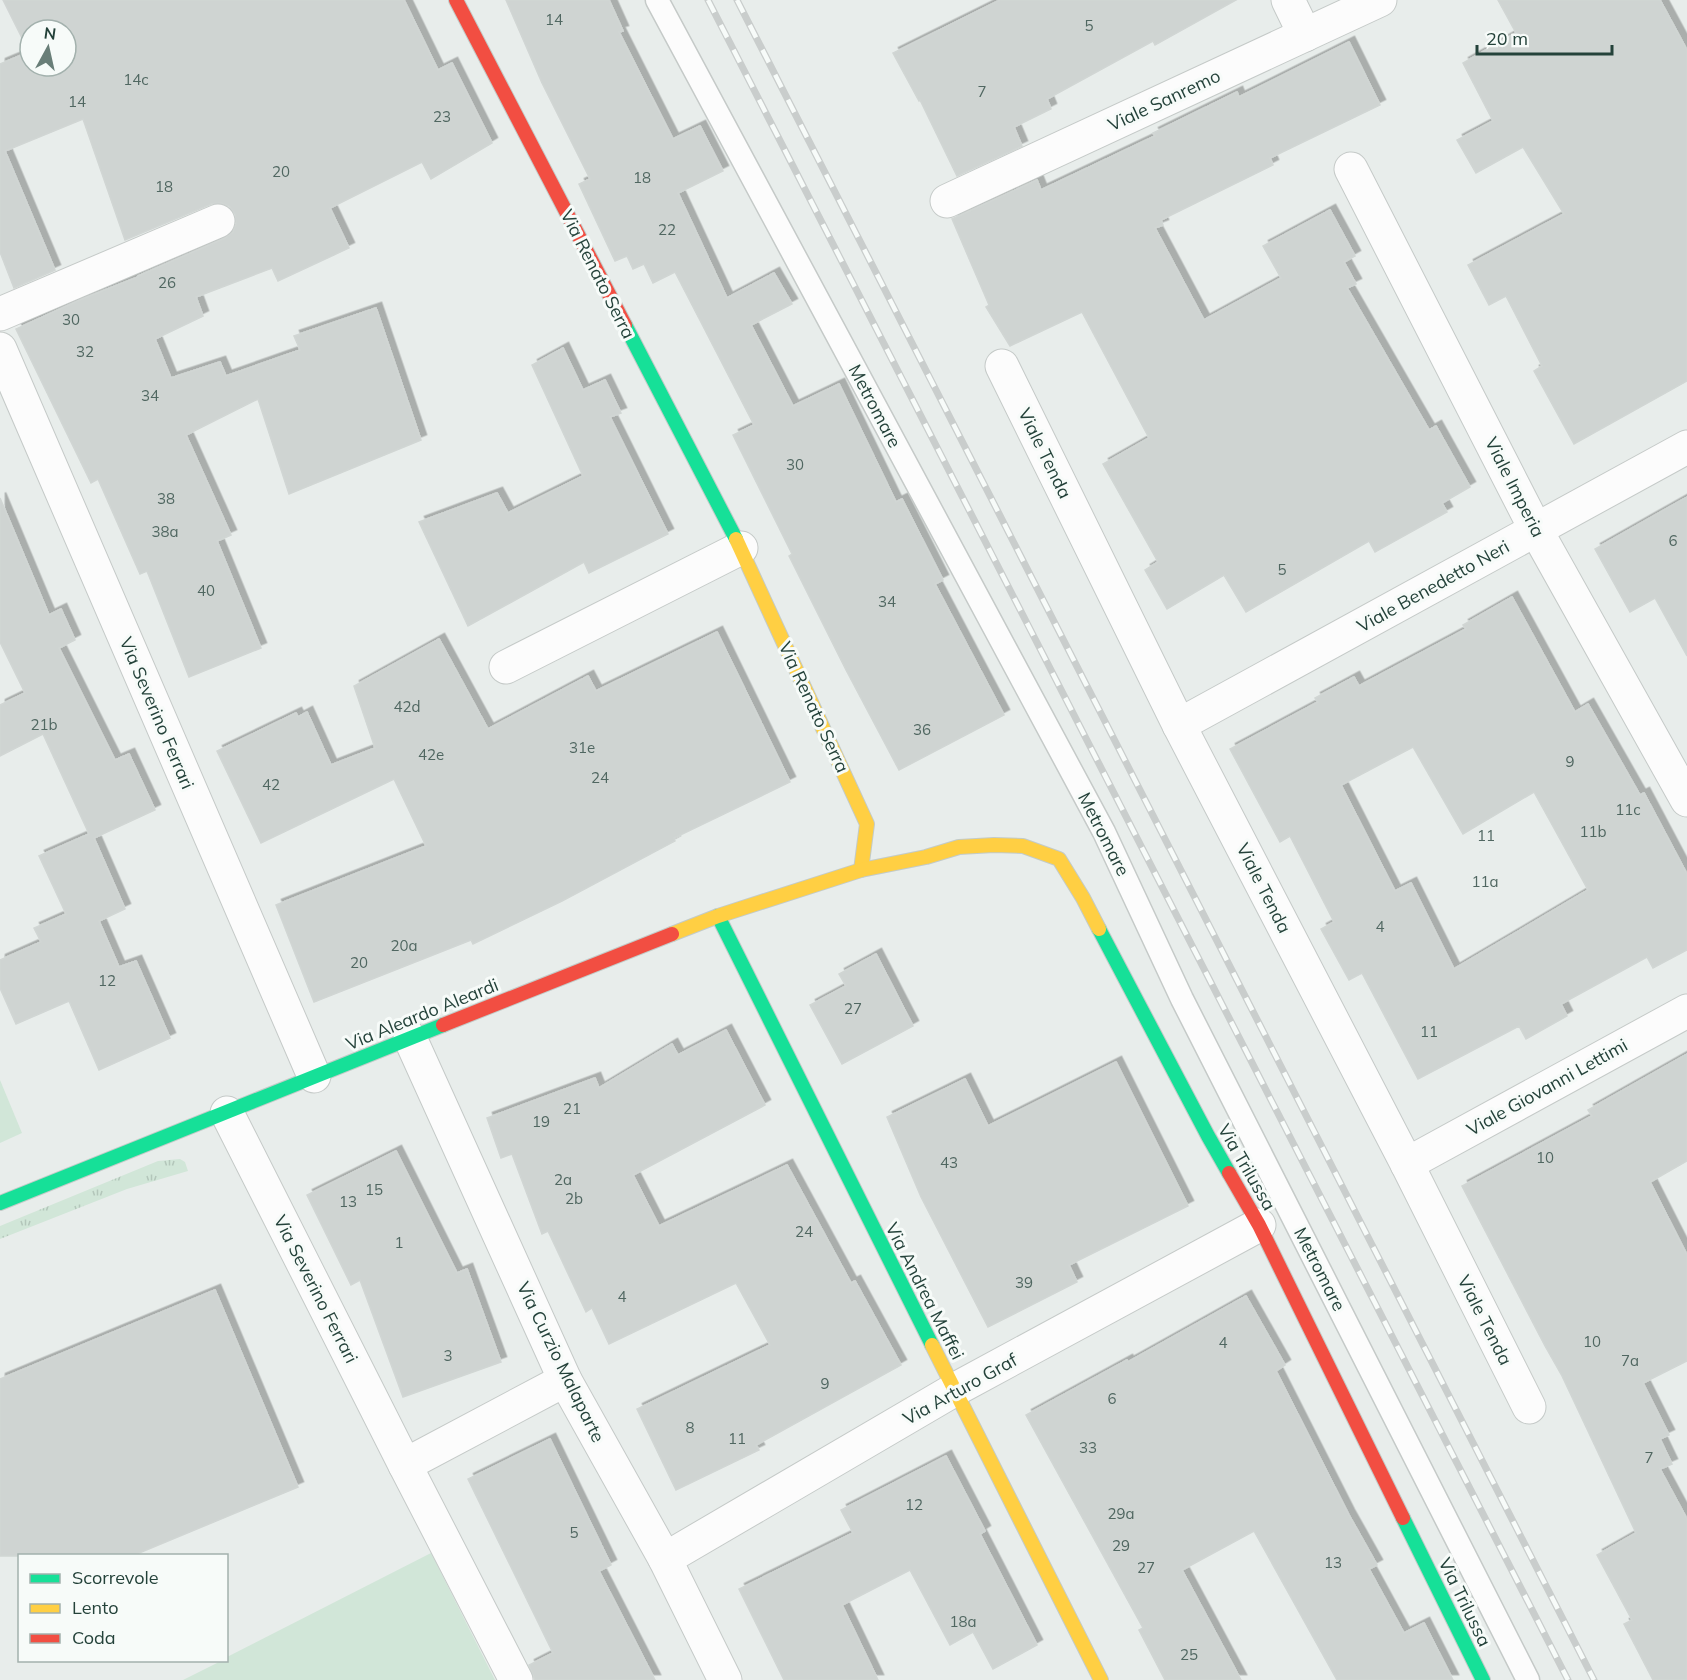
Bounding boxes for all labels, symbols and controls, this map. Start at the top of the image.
house number: 14 [545,10,563,29]
house number: 5 [1084,16,1094,35]
north arrow [18,18,78,78]
scale bar [1477,18,1612,56]
text: N [43,22,57,44]
text: 20 m [1486,27,1528,50]
street label: Viale Sanremo [1104,64,1224,136]
house number: 14c [123,70,149,89]
house number: 7 [977,82,987,101]
house number: 14 [68,92,86,111]
house number: 23 [433,107,451,126]
house number: 20 [272,162,290,181]
house number: 18 [633,168,651,187]
house number: 18 [155,177,173,196]
street label: Via Renato Serra [556,206,640,342]
house number: 22 [658,220,676,239]
house number: 26 [158,273,176,292]
house number: 30 [62,310,80,329]
house number: 32 [76,342,94,361]
street label: Metromare [843,360,907,452]
house number: 34 [141,386,159,405]
street label: Viale Tenda [1013,404,1077,502]
street label: Viale Imperia [1480,433,1550,541]
house number: 30 [786,455,804,474]
house number: 38 [157,489,175,508]
house number: 38a [151,522,179,541]
house number: 6 [1668,531,1678,550]
street label: Viale Benedetto Neri [1353,535,1513,637]
house number: 5 [1277,560,1287,579]
house number: 40 [197,581,215,600]
house number: 34 [878,592,896,611]
street label: Via Severino Ferrari [115,633,199,793]
street label: Via Renato Serra [774,638,854,776]
house number: 42d [393,697,421,716]
house number: 21b [30,715,58,734]
house number: 36 [913,720,931,739]
house number: 31e [569,738,595,757]
house number: 42e [418,745,444,764]
house number: 9 [1565,752,1575,771]
house number: 24 [591,768,609,787]
house number: 42 [262,775,280,794]
street label: Metromare [1073,788,1135,880]
house number: 11c [1615,800,1641,819]
house number: 11b [1579,822,1607,841]
house number: 11 [1477,826,1495,845]
street label: Viale Tenda [1232,839,1296,937]
house number: 11a [1471,872,1499,891]
house number: 4 [1375,917,1385,936]
house number: 20a [390,936,418,955]
house number: 20 [350,953,368,972]
house number: 12 [98,971,116,990]
street label: Via Aleardo Aleardi [342,973,502,1055]
house number: 27 [844,999,862,1018]
house number: 11 [1420,1022,1438,1041]
street label: Viale Giovanni Lettimi [1462,1033,1632,1141]
house number: 21 [563,1099,581,1118]
house number: 19 [532,1112,550,1131]
street label: Via Trilussa [1213,1120,1281,1214]
house number: 10 [1536,1148,1554,1167]
house number: 43 [940,1153,958,1172]
house number: 2a [554,1170,572,1189]
house number: 15 [365,1180,383,1199]
house number: 2b [565,1189,583,1208]
house number: 13 [339,1192,357,1211]
street label: Via Severino Ferrari [269,1211,363,1367]
street label: Via Andrea Maffei [881,1219,969,1363]
house number: 24 [795,1222,813,1241]
street label: Metromare [1289,1223,1351,1315]
house number: 1 [394,1233,404,1252]
street label: Viale Tenda [1453,1271,1517,1369]
house number: 39 [1015,1273,1033,1292]
street label: Via Curzio Malaparte [512,1278,610,1446]
house number: 4 [617,1287,627,1306]
house number: 10 [1583,1332,1601,1351]
house number: 4 [1218,1333,1228,1352]
house number: 3 [443,1346,453,1365]
street label: Via Arturo Graf [899,1348,1022,1430]
house number: 7a [1621,1351,1639,1370]
house number: 9 [820,1374,830,1393]
house number: 6 [1107,1389,1117,1408]
house number: 8 [685,1418,695,1437]
house number: 11 [728,1429,746,1448]
house number: 33 [1079,1438,1097,1457]
house number: 7 [1644,1448,1654,1467]
house number: 12 [905,1495,923,1514]
house number: 29a [1107,1504,1135,1523]
house number: 5 [569,1523,579,1542]
house number: 29 [1112,1536,1130,1555]
house number: 13 [1324,1553,1342,1572]
legend [18,1554,228,1662]
street label: Via Trilussa [1434,1554,1496,1650]
house number: 27 [1137,1558,1155,1577]
text: Scorrevole [72,1566,159,1589]
text: Lento [72,1596,119,1619]
house number: 18a [949,1612,977,1631]
text: Coda [72,1626,116,1649]
house number: 25 [1180,1645,1198,1664]

